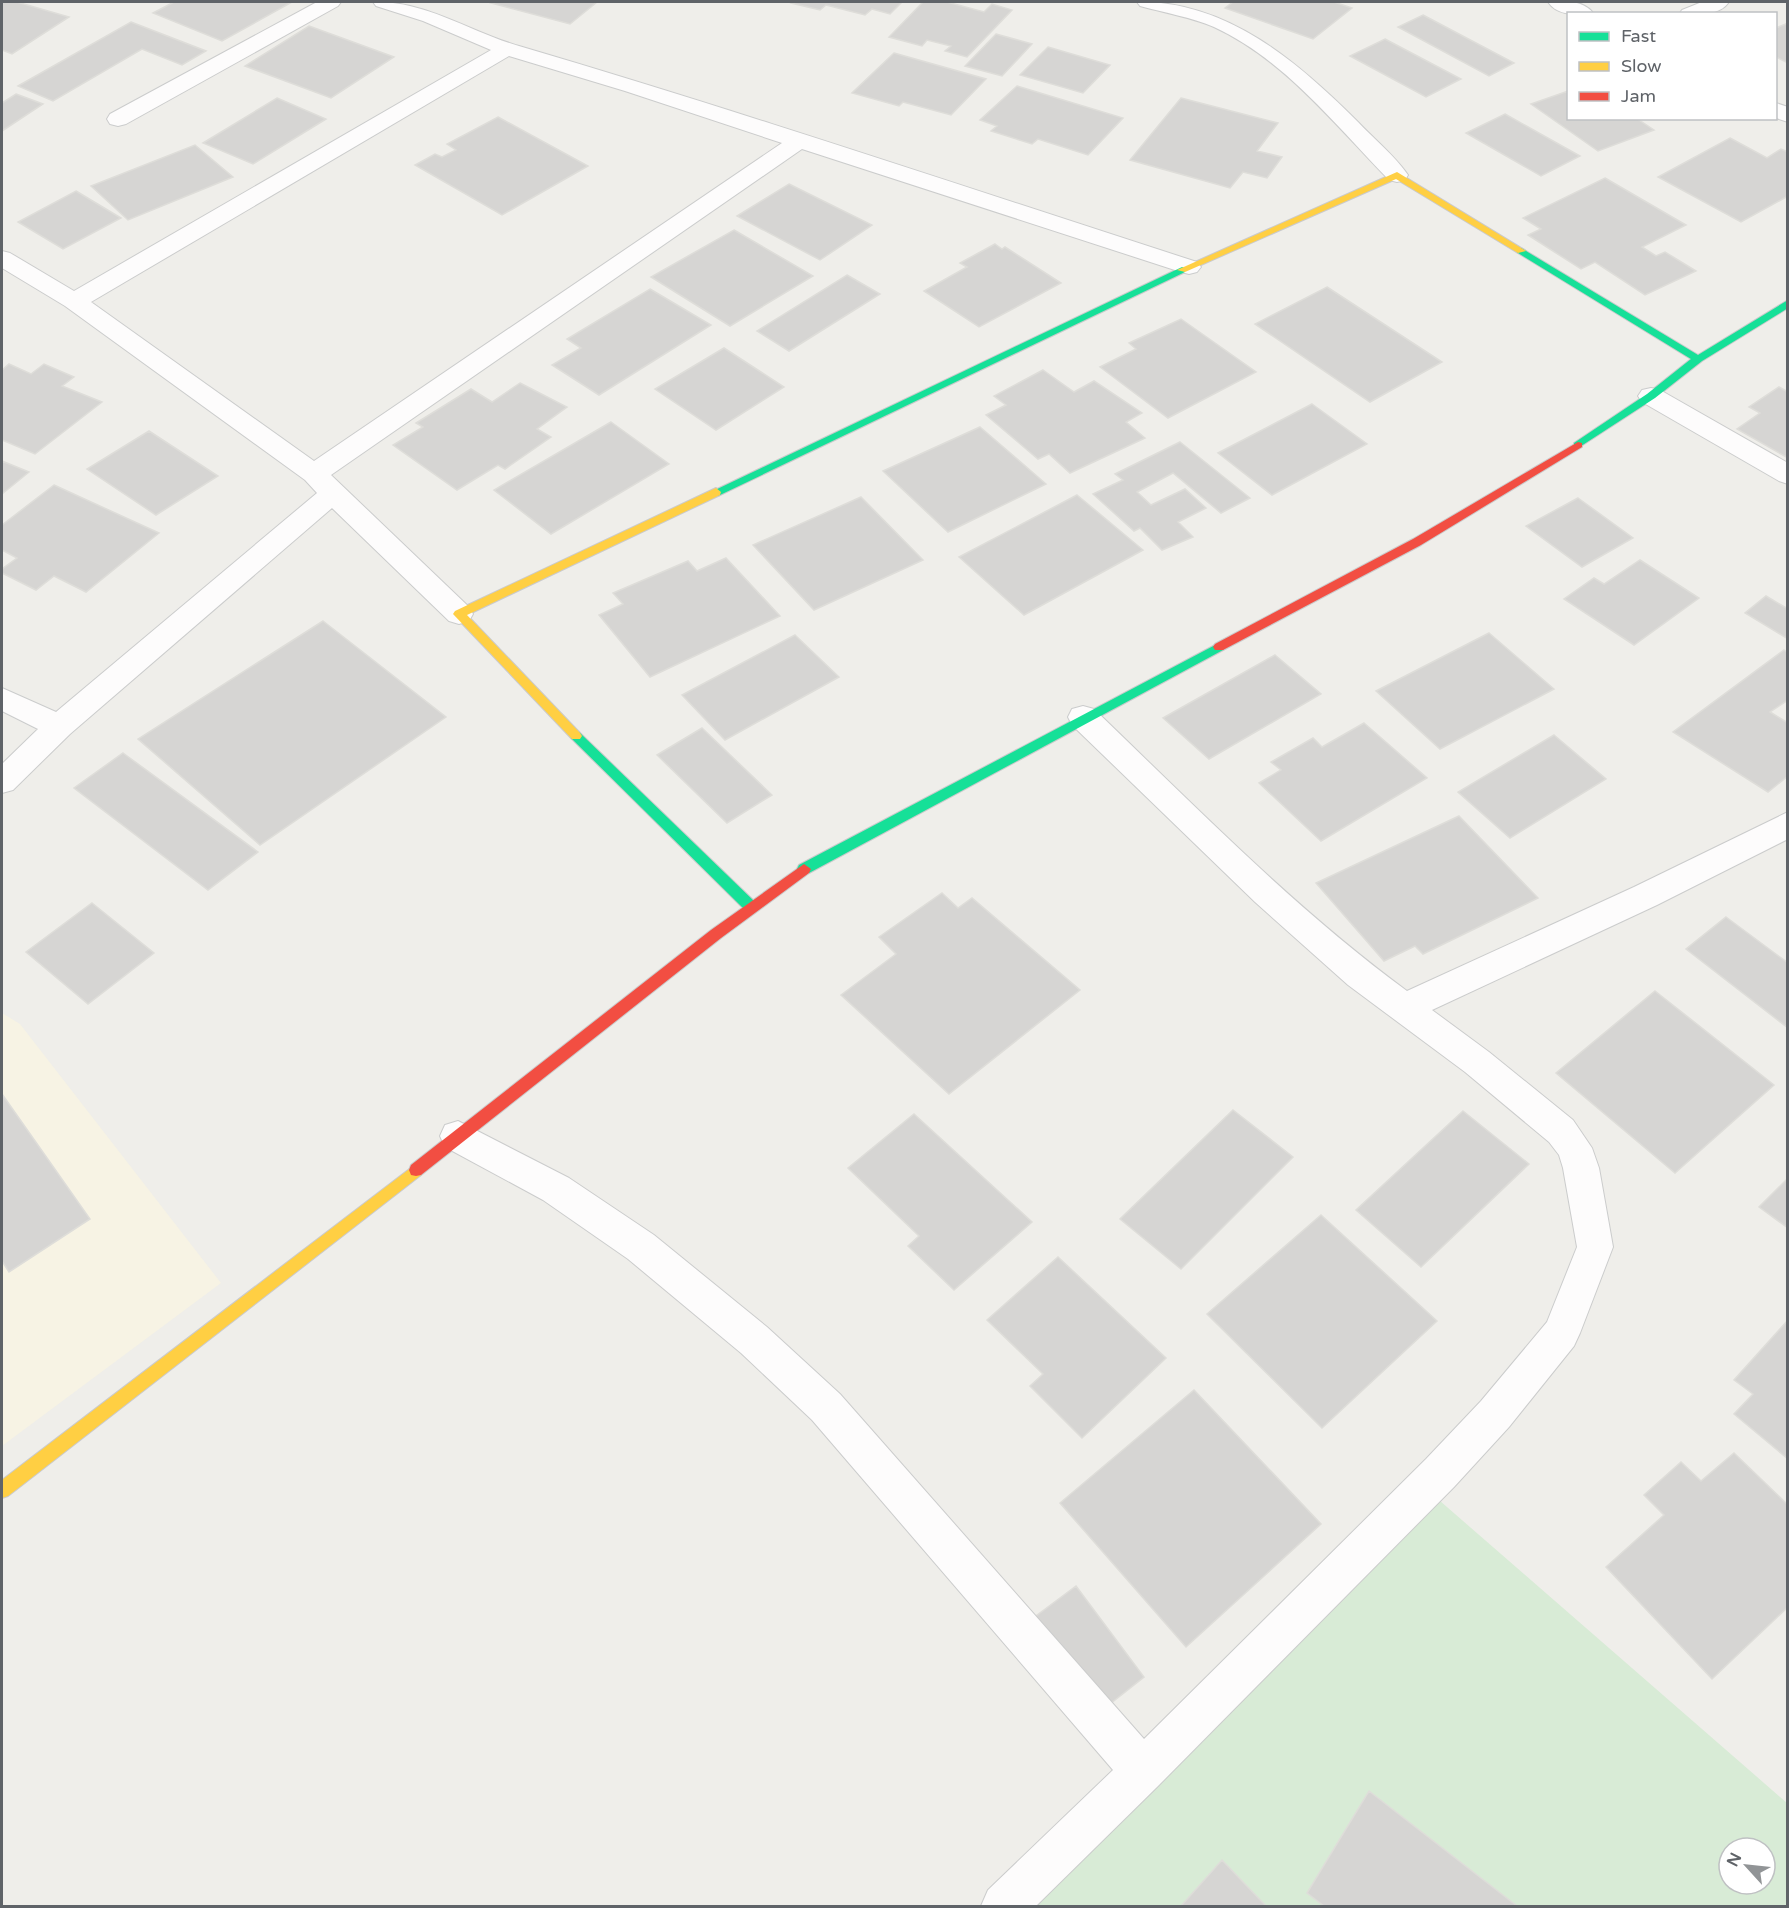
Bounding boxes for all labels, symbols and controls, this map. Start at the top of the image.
legend [1567,12,1777,120]
text: Fast [1621,25,1656,47]
text: Slow [1621,55,1662,77]
text: Jam [1621,85,1656,107]
north arrow [1717,1836,1777,1896]
text: N [1723,1849,1746,1870]

